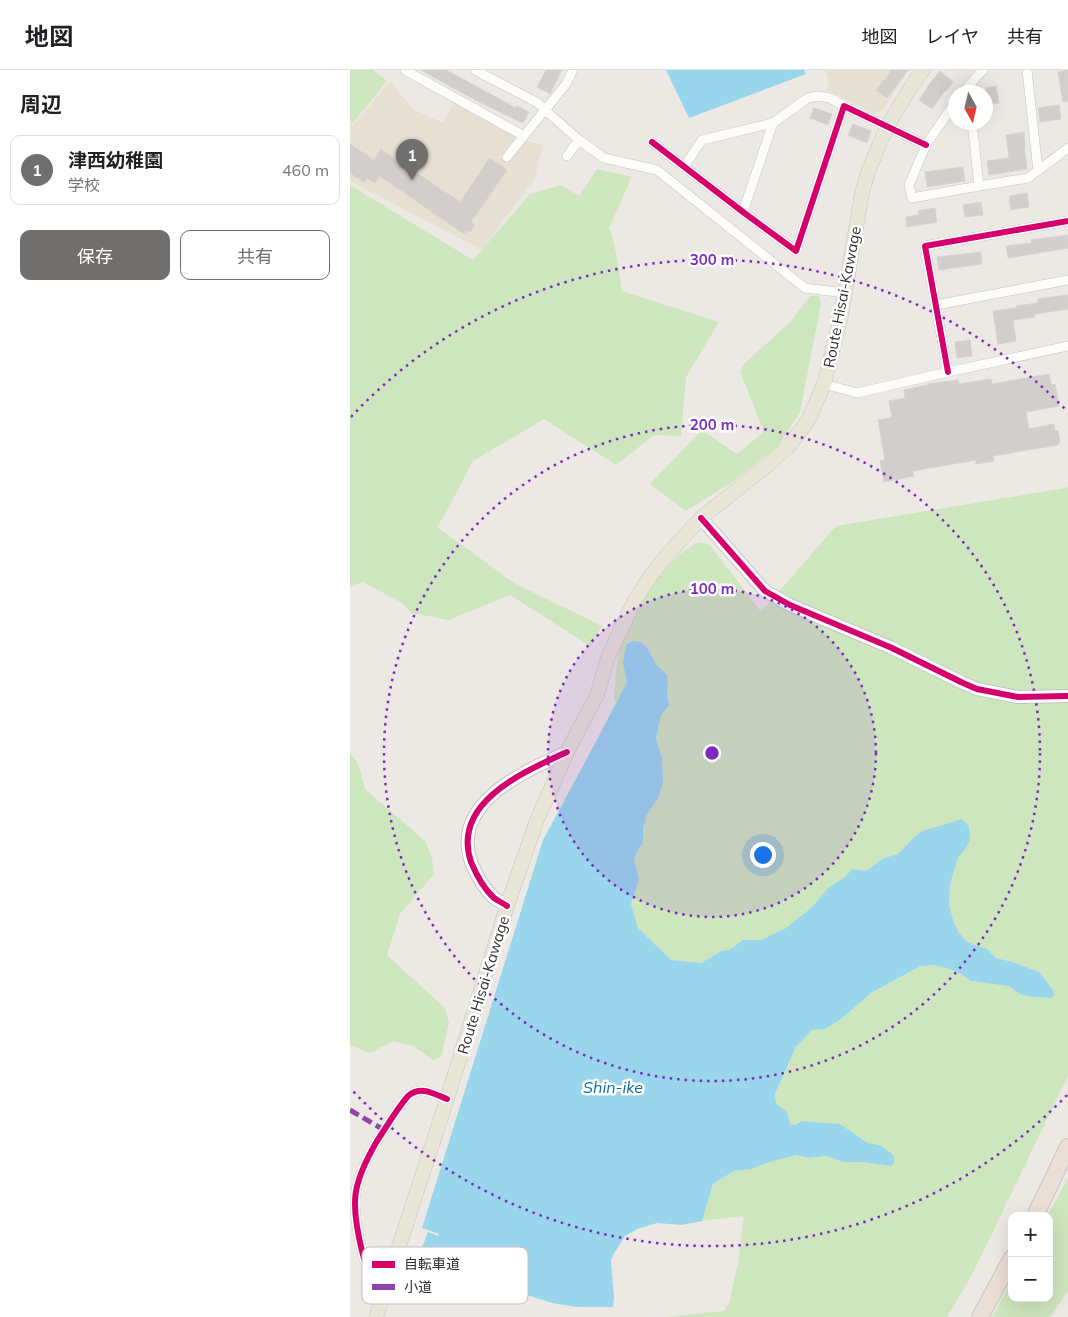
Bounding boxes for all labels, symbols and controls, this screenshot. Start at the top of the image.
text: 地図 [25,21,73,51]
text: 地図 [862,25,898,48]
text: レイヤ [926,25,979,48]
text: 共有 [1007,25,1043,48]
north arrow [948,85,993,130]
text: 周辺 [20,91,62,117]
pin: 1 [396,139,428,180]
text: 津西幼稚園 [68,148,163,172]
text: 1 [32,160,42,180]
text: 460 m [282,160,329,180]
text: 学校 [68,175,100,195]
street label: Route Hisai-Kawage [819,225,865,369]
button: 保存 [20,230,170,280]
button: 共有 [180,230,330,280]
text: 300 m [690,250,734,269]
text: 200 m [690,415,734,434]
text: 100 m [690,579,734,598]
centre of rings [703,744,721,762]
your location [750,842,776,868]
street label: Route Hisai-Kawage [453,914,513,1056]
water label: Shin-ike [583,1077,643,1097]
map controls [1008,1212,1053,1302]
button: + [1008,1212,1053,1257]
legend [362,1247,528,1304]
text: 自転車道 [404,1255,460,1273]
button: − [1008,1257,1053,1302]
text: 小道 [404,1278,432,1296]

